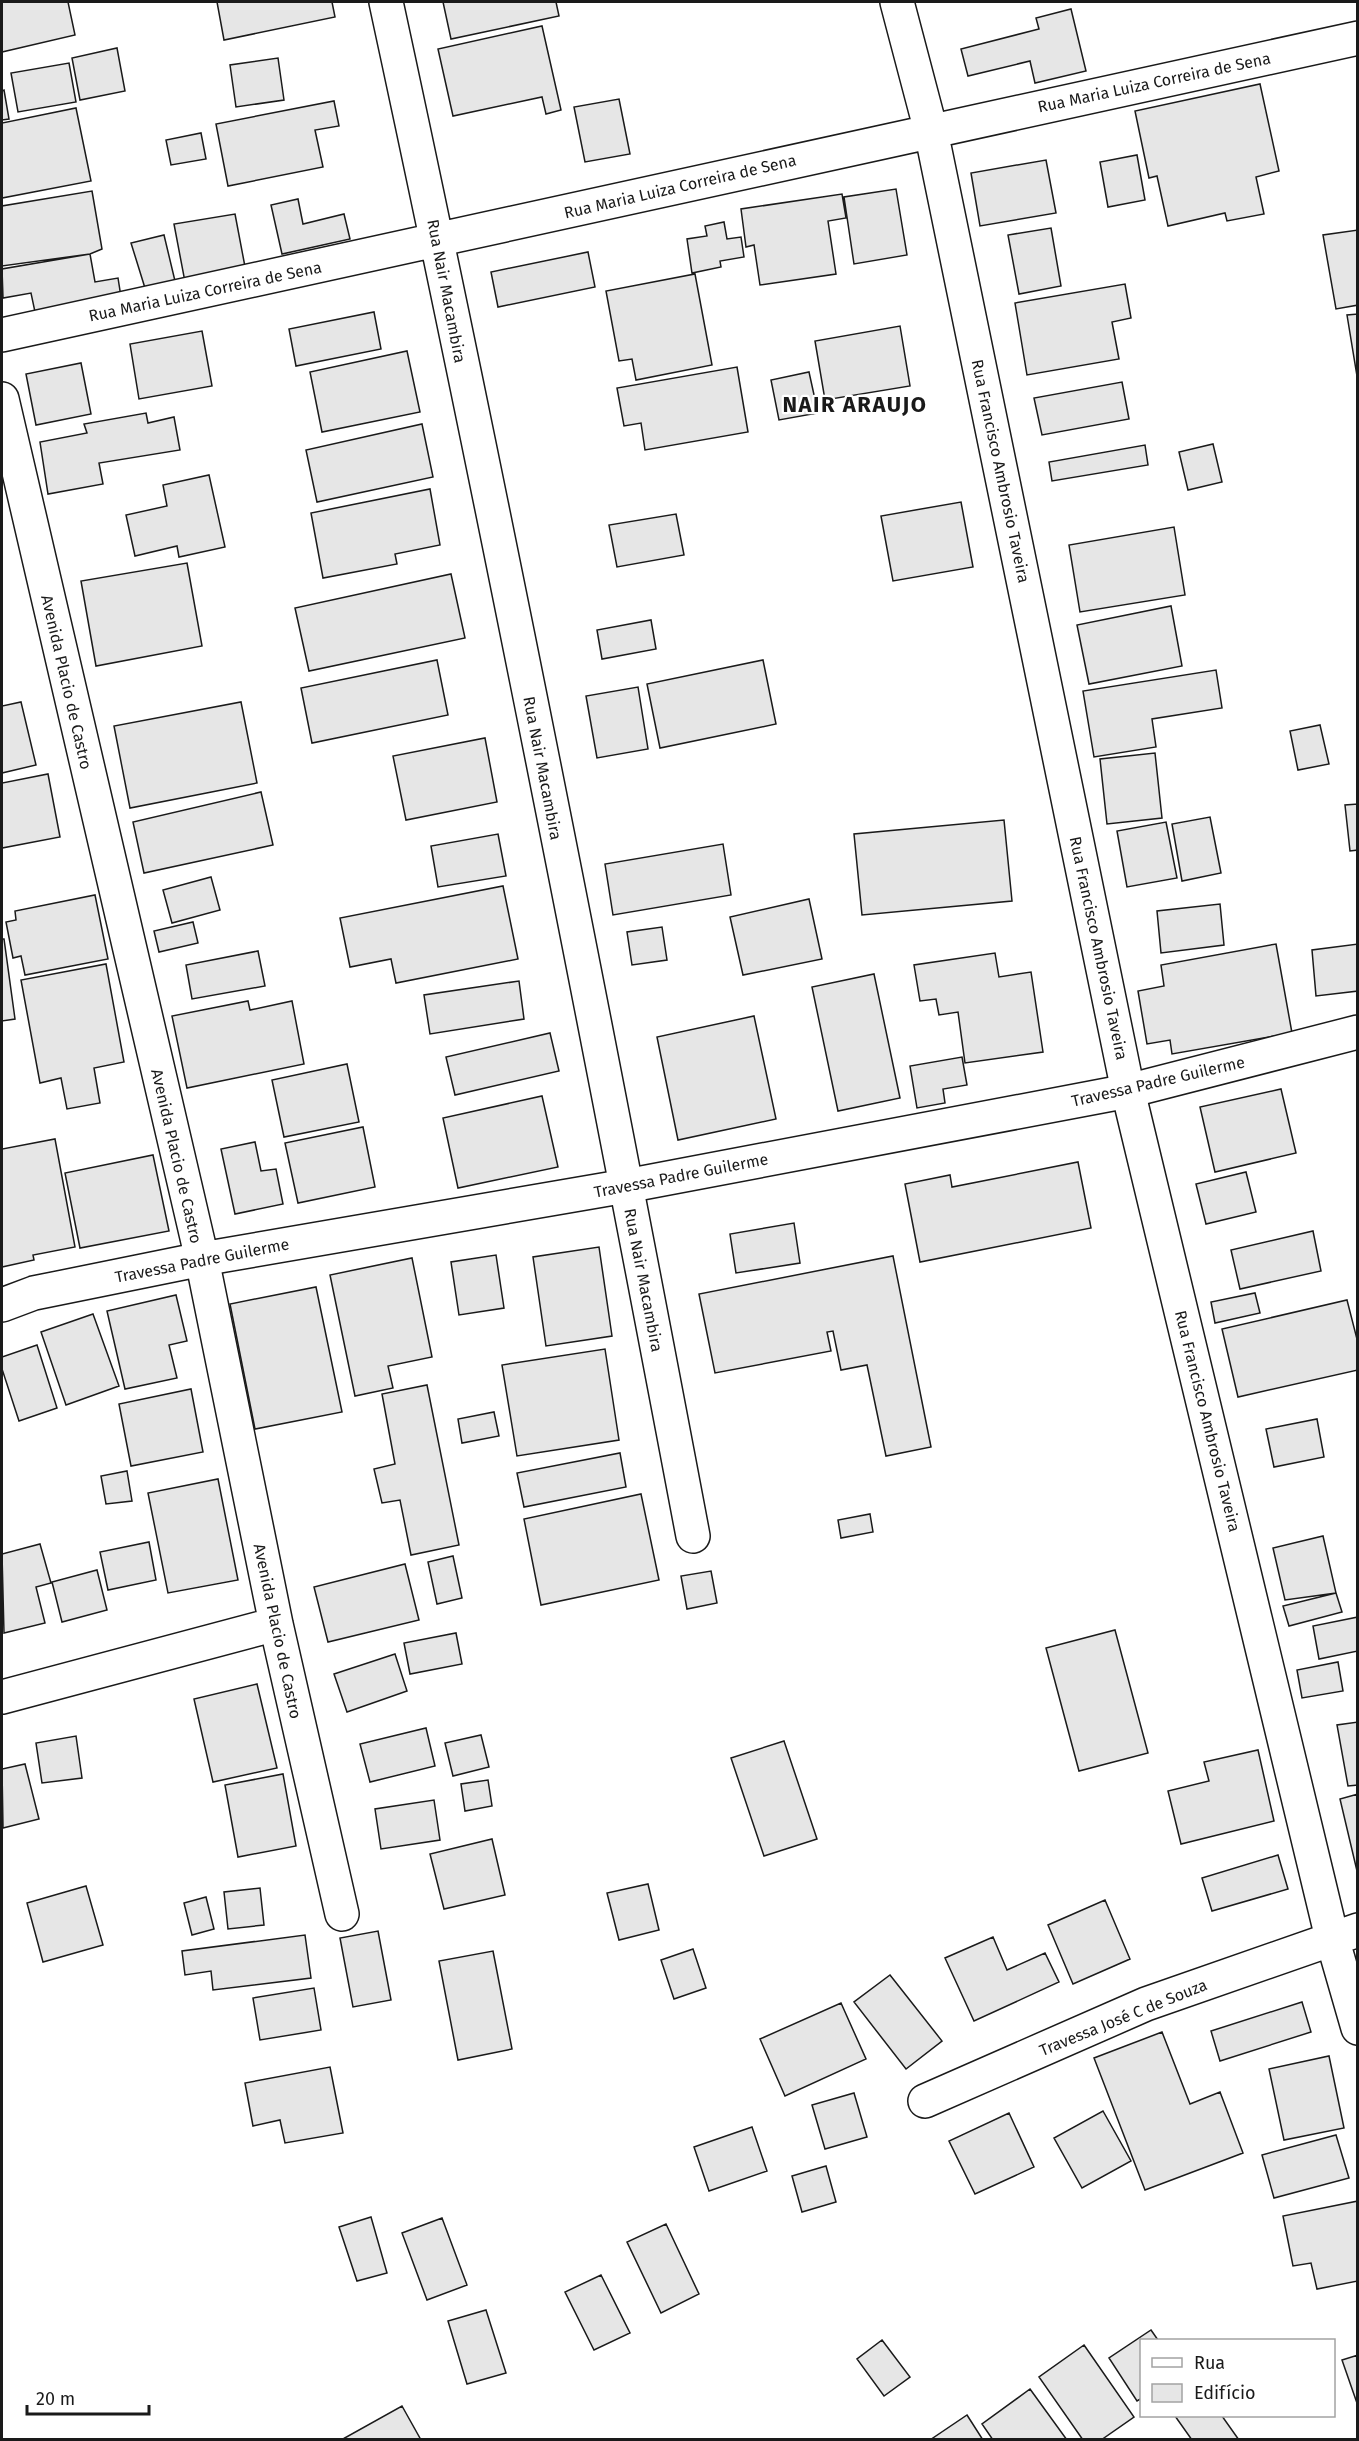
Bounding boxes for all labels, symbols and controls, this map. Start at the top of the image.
street label: Rua Maria Luiza Correira de Sena [1036,48,1272,116]
street label: Rua Maria Luiza Correira de Sena [562,150,798,222]
street label: Rua Nair Macambira [423,218,470,365]
street label: Rua Maria Luiza Correira de Sena [87,257,323,325]
street label: Rua Francisco Ambrosio Taveira [968,358,1033,584]
district label: NAIR ARAUJO [783,391,927,418]
street label: Avenida Placio de Castro [37,593,96,771]
street label: Rua Nair Macambira [519,695,566,842]
street label: Rua Francisco Ambrosio Taveira [1066,835,1131,1061]
street label: Travessa Padre Guilerme [1070,1052,1247,1111]
street label: Avenida Placio de Castro [147,1067,206,1245]
street label: Travessa Padre Guilerme [592,1149,770,1202]
street label: Rua Nair Macambira [620,1207,667,1354]
street label: Travessa Padre Guilerme [113,1234,291,1287]
street label: Rua Francisco Ambrosio Taveira [1171,1308,1244,1534]
street label: Avenida Placio de Castro [250,1542,305,1720]
street label: Travessa José C de Souza [1037,1975,1210,2060]
legend [1140,2339,1335,2417]
text: Rua [1194,2352,1225,2374]
scale bar [27,2378,148,2416]
text: Edifício [1194,2382,1256,2404]
text: 20 m [36,2388,75,2410]

